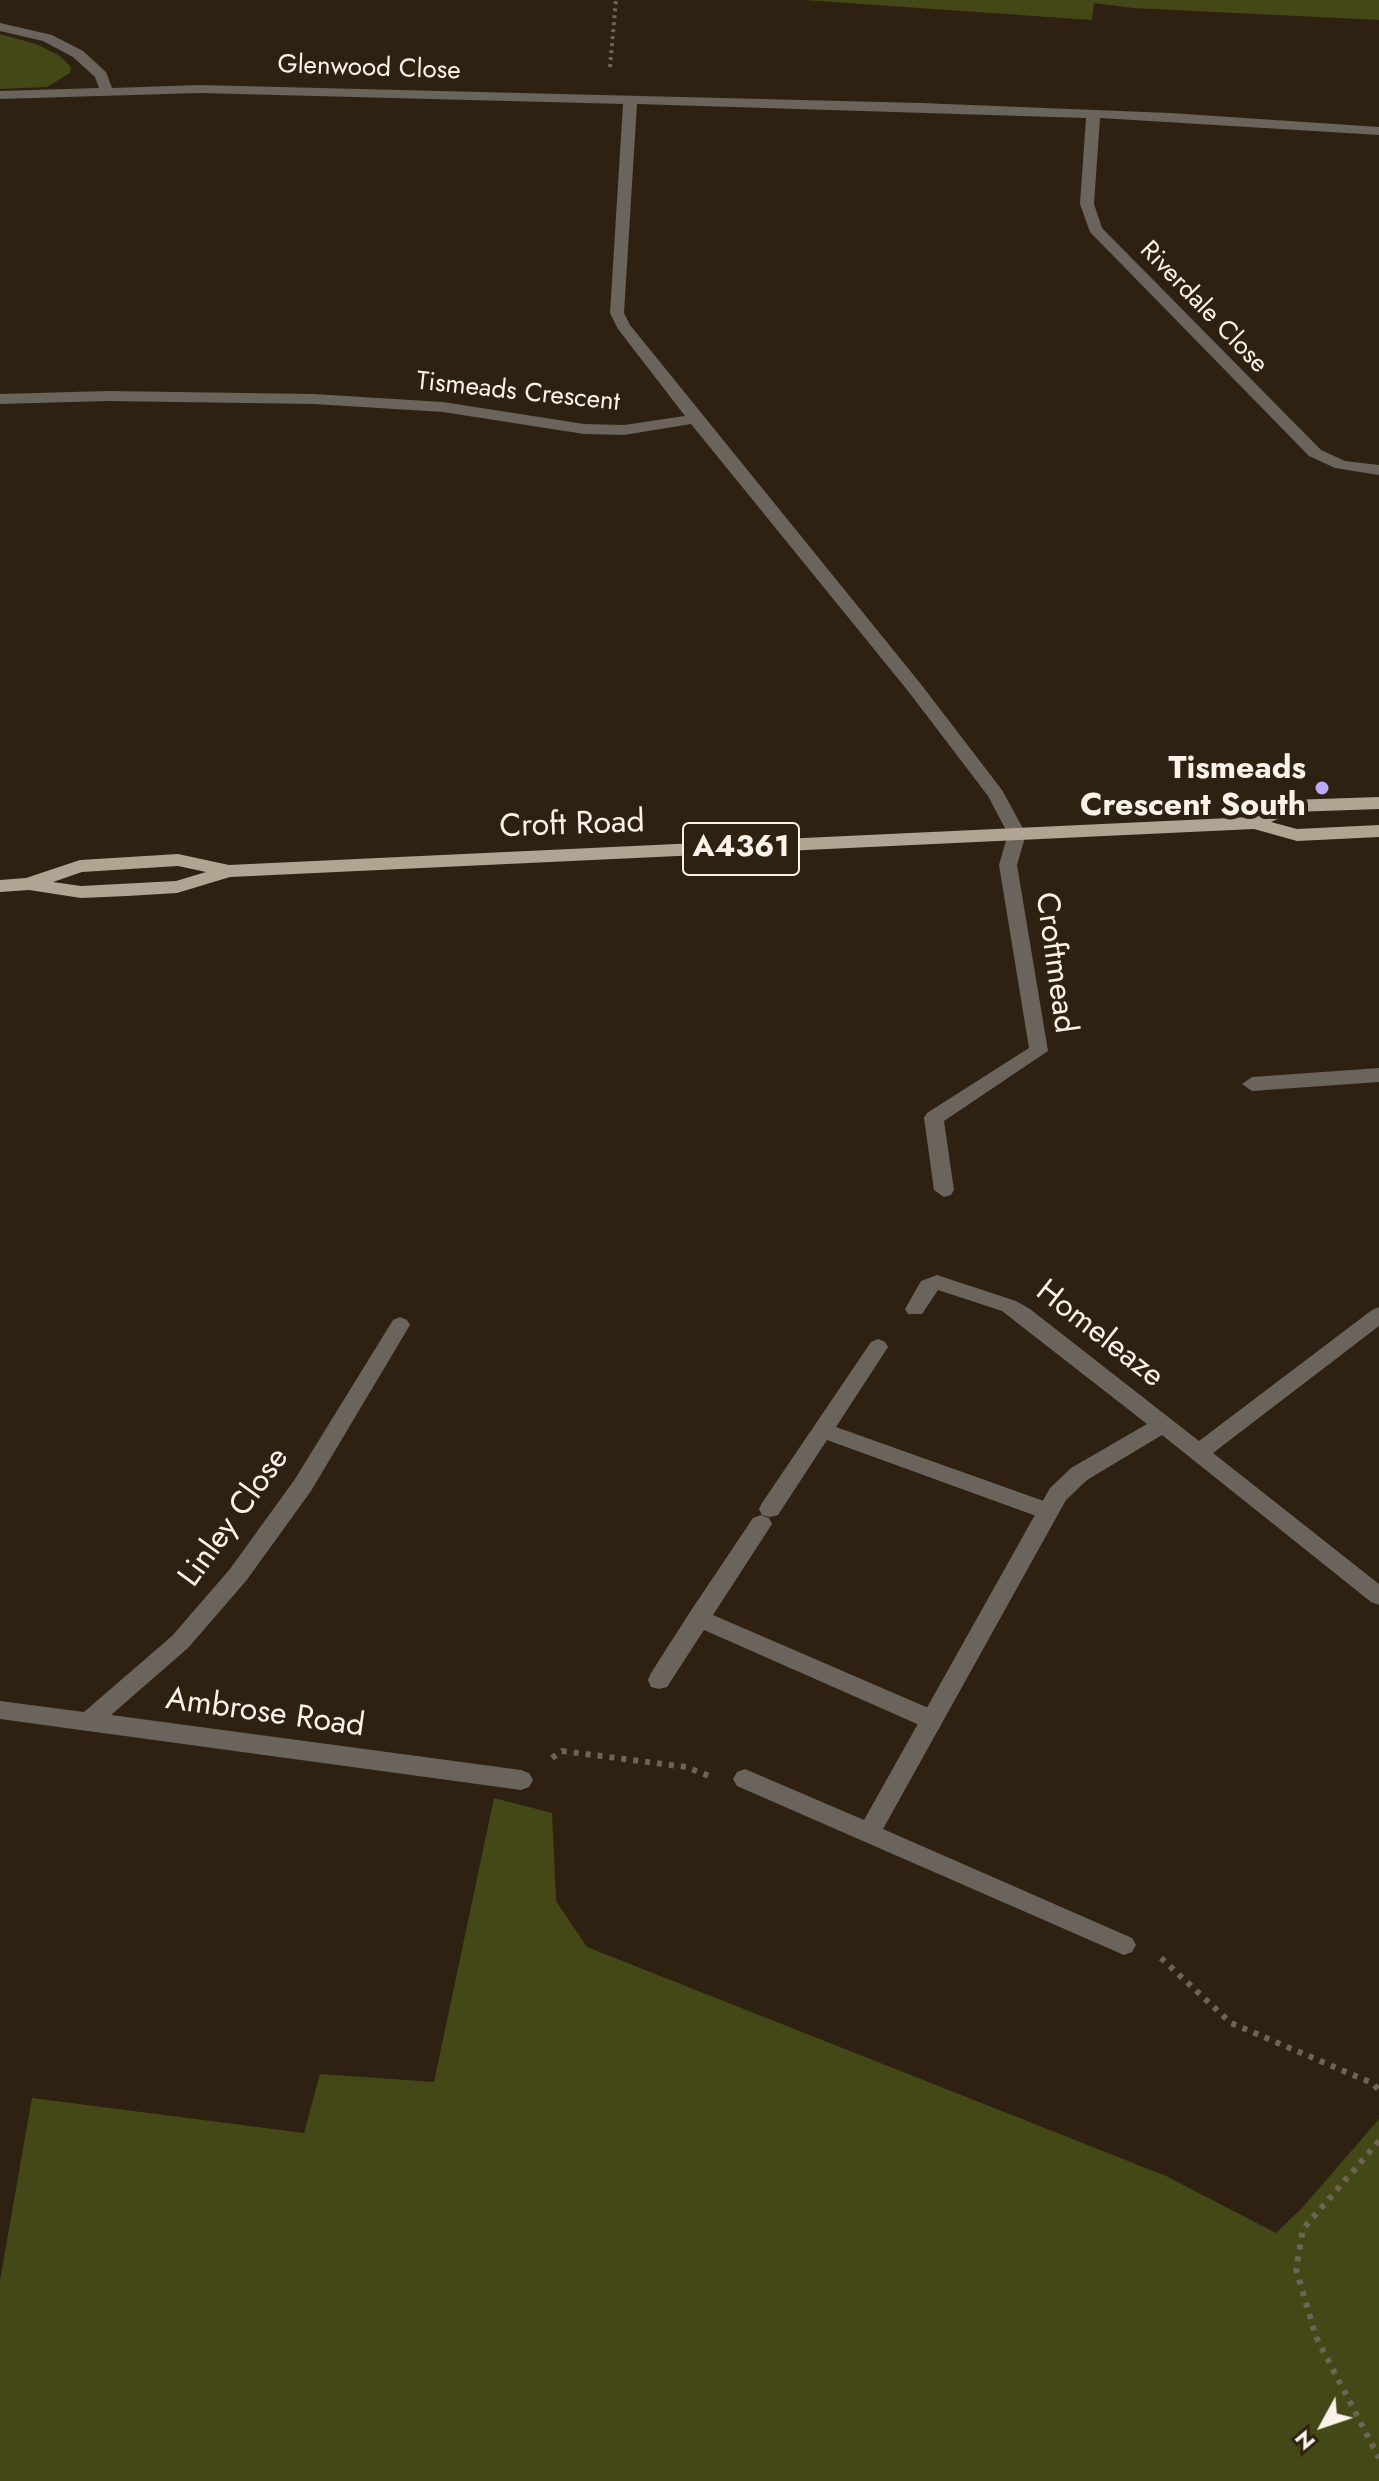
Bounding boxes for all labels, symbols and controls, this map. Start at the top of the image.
street label: Glenwood Close [277,50,461,88]
street label: Riverdale Close [1132,236,1274,380]
street label: Tismeads Crescent [415,367,621,419]
place label: Tismeads Crescent South [1080,751,1306,826]
marker: Tismeads Crescent South [1313,779,1331,797]
street label: Croft Road [499,804,645,848]
road number: A4361 [683,823,799,875]
street label: Croftmead [1025,890,1083,1036]
street label: Homeleaze [1027,1273,1171,1397]
street label: Linley Close [172,1441,298,1595]
street label: Ambrose Road [163,1681,367,1747]
north arrow [1283,2385,1363,2465]
text: N [1287,2423,1322,2457]

